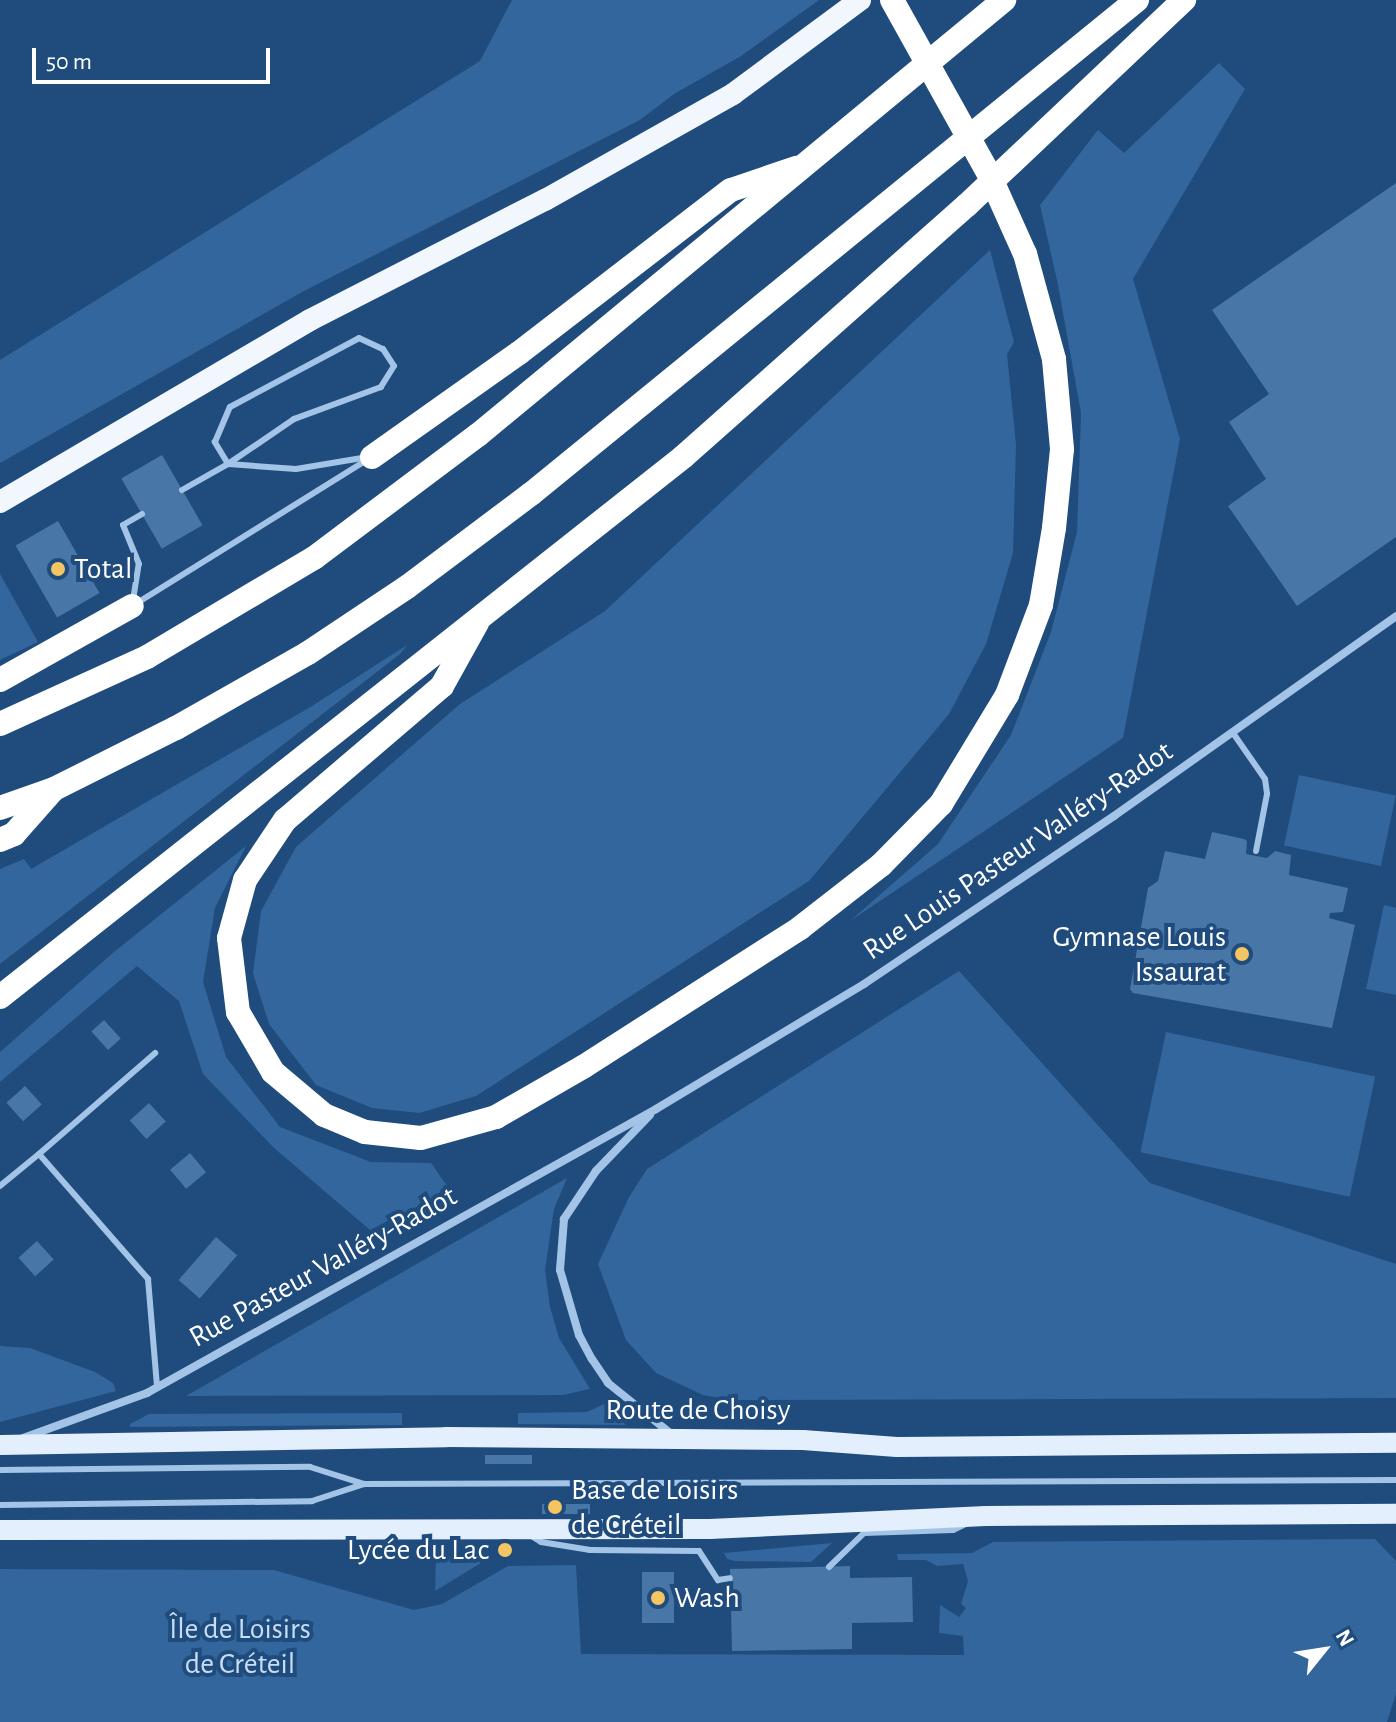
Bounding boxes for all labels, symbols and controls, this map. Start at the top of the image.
scale bar [36,32,274,82]
text: 50 m [46,50,92,74]
place label: Total [74,551,132,587]
marker: Total [49,560,67,578]
street label: Rue Louis Pasteur Valléry-Radot [856,734,1180,968]
place label: Gymnase Louis Issaurat [1052,919,1226,990]
marker: Gymnase Louis Issaurat [1233,945,1251,963]
street label: Rue Pasteur Valléry-Radot [183,1178,463,1356]
street label: Route de Choisy [606,1392,790,1428]
place label: Base de Loisirs de Créteil [571,1472,738,1542]
marker: Base de Loisirs de Créteil [546,1498,564,1516]
place label: Lycée du Lac [347,1532,489,1568]
marker: Lycée du Lac [496,1541,514,1559]
place label: Wash [674,1580,740,1616]
marker: Wash [649,1589,667,1607]
north arrow [1284,1610,1364,1690]
park label: Île de Loisirs de Créteil [169,1611,311,1682]
text: N [1331,1626,1358,1650]

